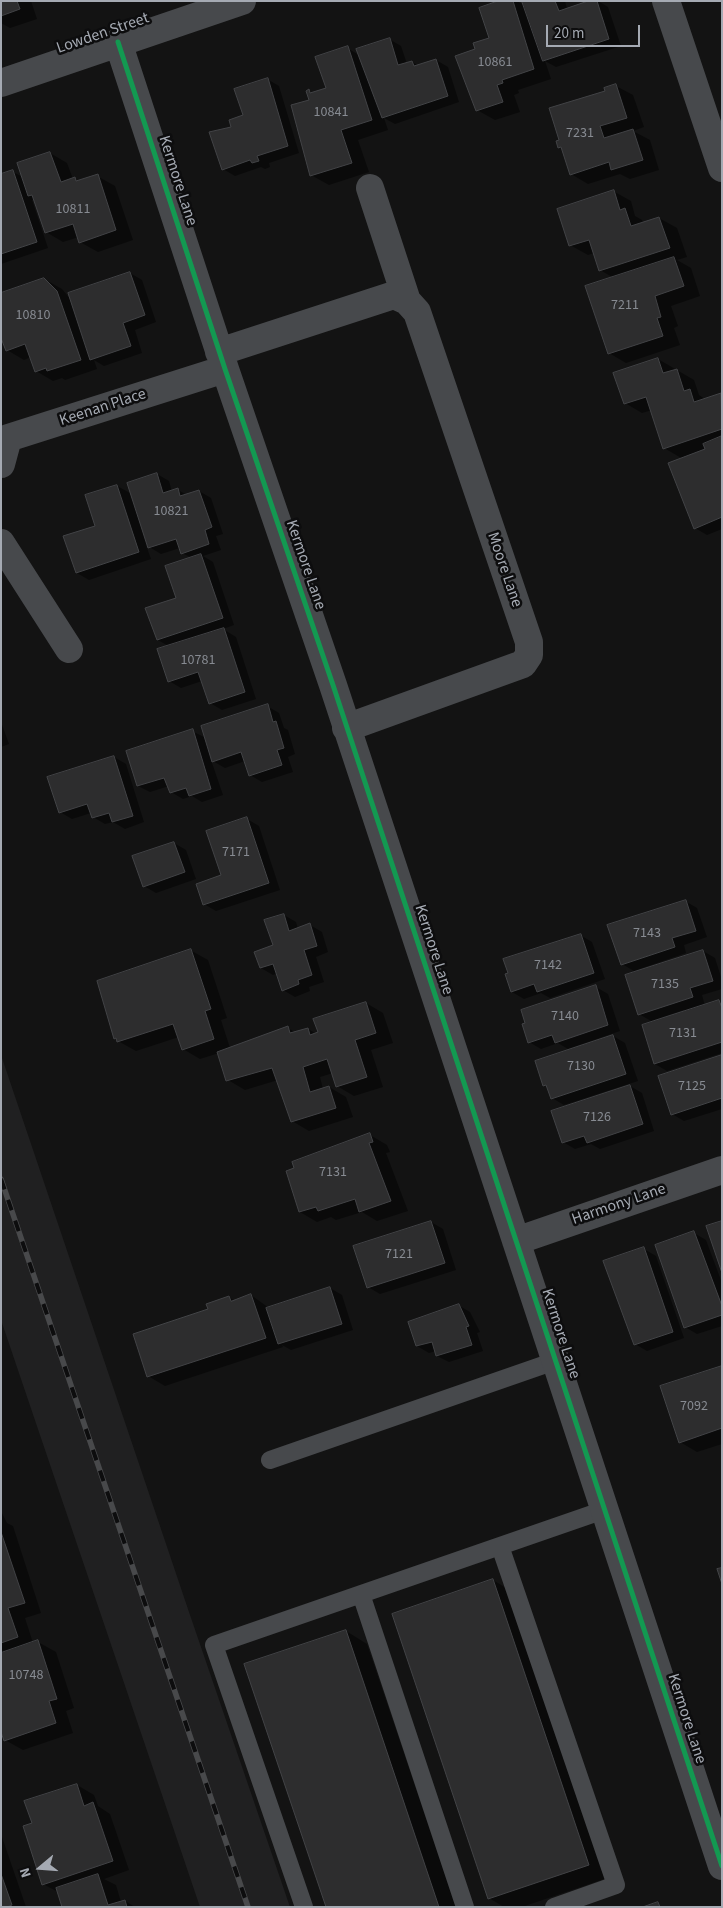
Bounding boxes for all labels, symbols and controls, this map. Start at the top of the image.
street label: Lowden Street [54,9,152,59]
scale bar [548,15,642,47]
text: 20 m [554,23,584,44]
house number: 10861 [478,55,512,71]
house number: 10841 [314,105,348,121]
house number: 7231 [566,126,594,142]
street label: Kermore Lane [153,134,201,228]
house number: 10811 [56,202,90,218]
house number: 7211 [611,298,639,314]
house number: 10810 [16,308,50,324]
street label: Keenan Place [57,385,149,431]
house number: 10821 [154,504,188,520]
street label: Kermore Lane [281,518,329,612]
street label: Moore Lane [482,530,526,610]
house number: 10781 [181,653,215,669]
house number: 7171 [222,845,250,861]
street label: Kermore Lane [409,903,457,997]
house number: 7143 [633,926,661,942]
house number: 7142 [534,958,562,974]
house number: 7135 [651,977,679,993]
house number: 7140 [551,1009,579,1025]
house number: 7131 [669,1026,697,1042]
house number: 7130 [567,1059,595,1075]
house number: 7125 [678,1079,706,1095]
house number: 7126 [583,1110,611,1126]
house number: 7131 [319,1165,347,1181]
street label: Harmony Lane [570,1180,668,1230]
house number: 7121 [385,1247,413,1263]
street label: Kermore Lane [536,1287,584,1381]
house number: 7092 [680,1399,708,1415]
house number: 10748 [9,1668,43,1684]
street label: Kermore Lane [662,1672,710,1766]
north arrow [15,1843,65,1893]
text: N [15,1865,37,1880]

